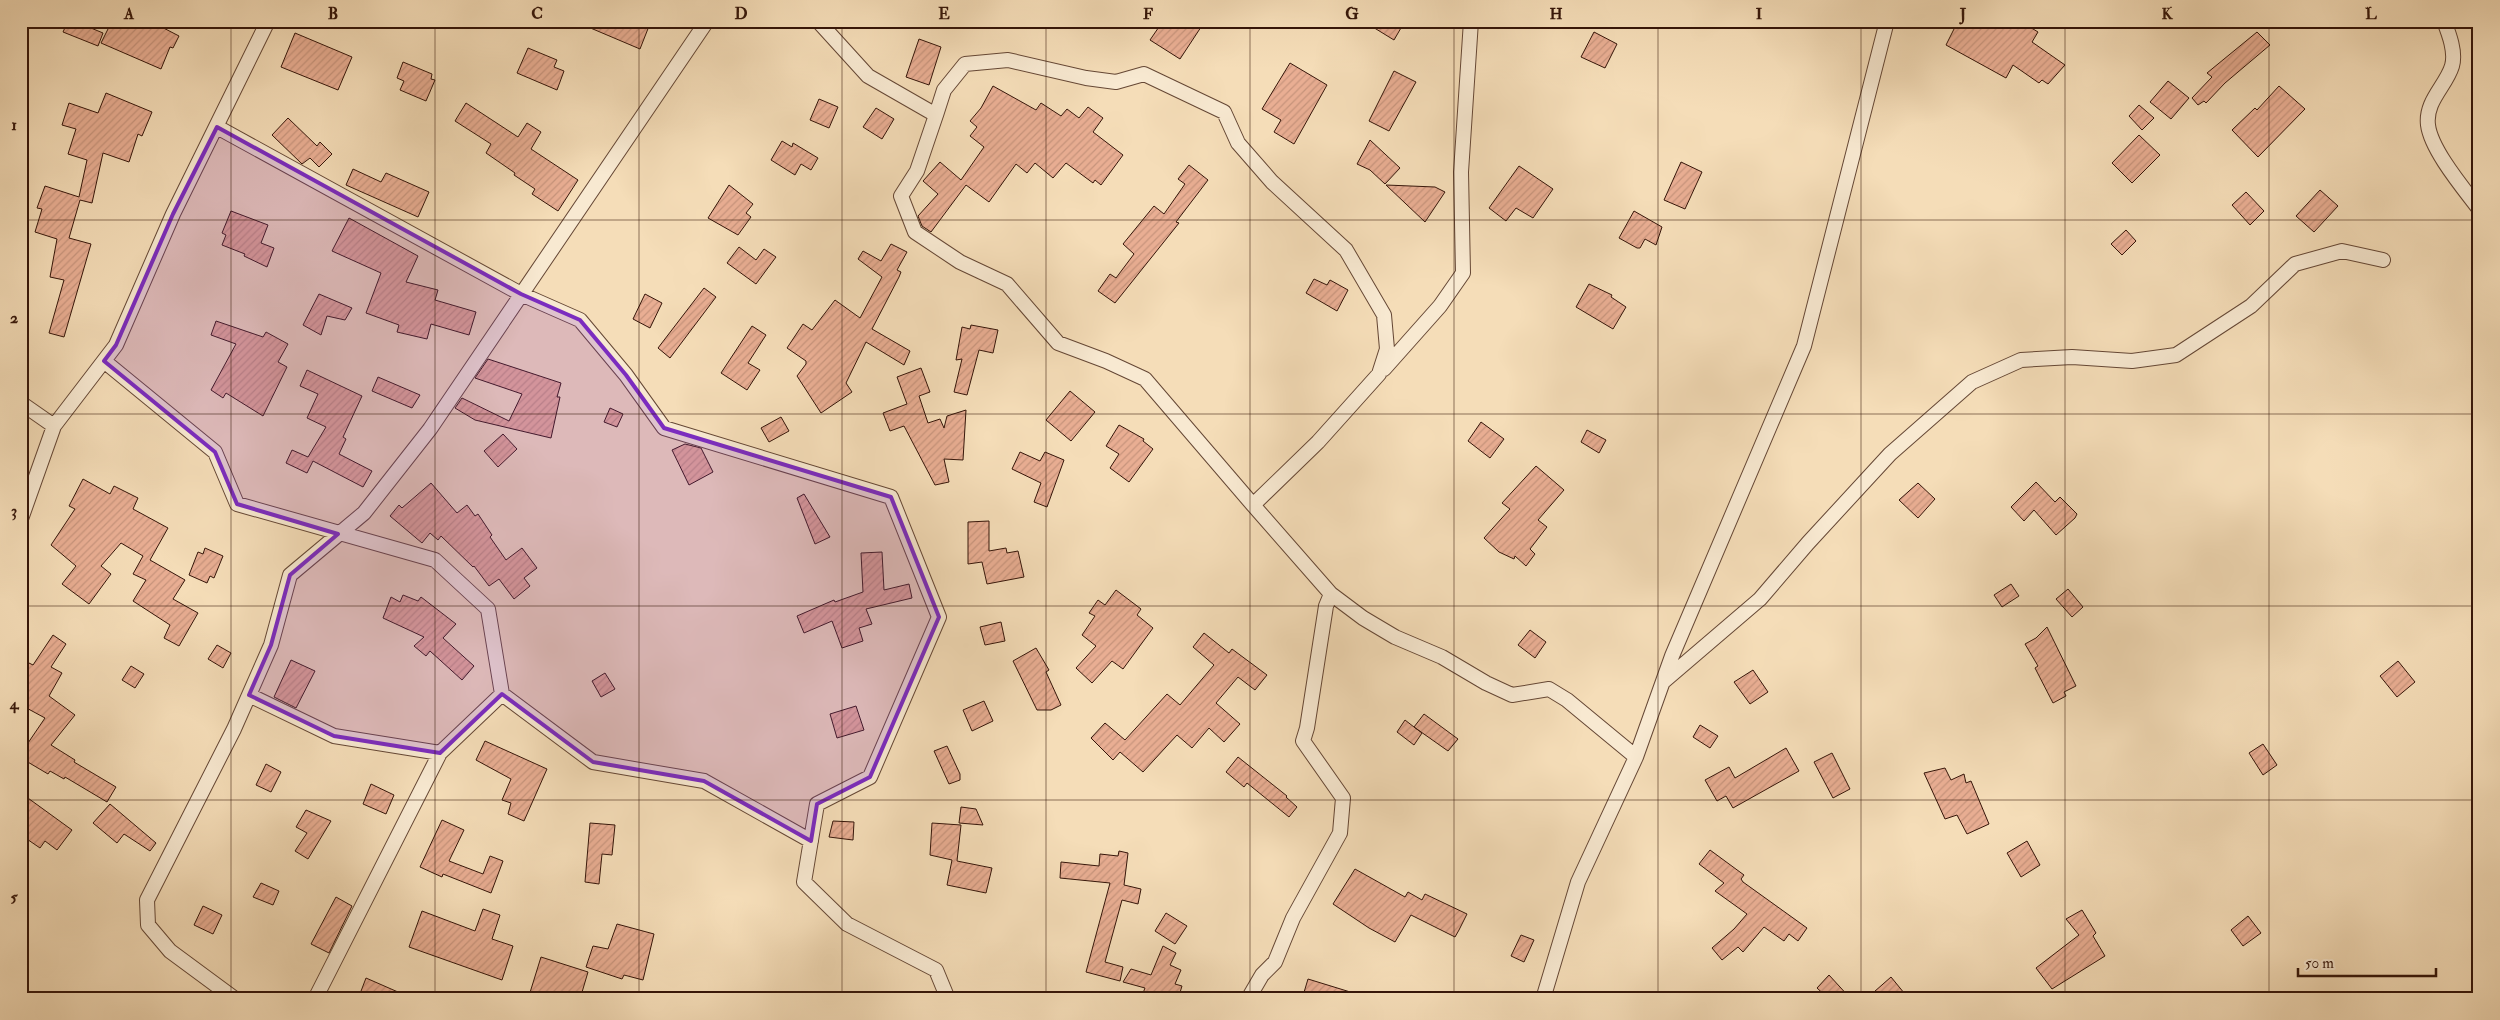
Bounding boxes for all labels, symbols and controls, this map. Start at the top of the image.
text: A [123,4,135,24]
text: B [328,4,338,24]
text: C [531,4,543,24]
text: D [734,4,748,24]
text: E [938,4,950,24]
text: F [1143,4,1153,24]
text: G [1345,4,1359,24]
text: H [1549,4,1563,24]
text: I [1756,4,1763,24]
text: J [1959,4,1967,25]
text: K [2161,4,2173,24]
text: L [2365,4,2377,24]
text: 1 [11,115,17,135]
text: 2 [10,308,18,328]
text: 3 [11,501,17,521]
text: 4 [9,694,20,714]
text: 5 [10,887,18,907]
scale bar [2298,945,2435,977]
text: 50 m [2305,954,2334,973]

